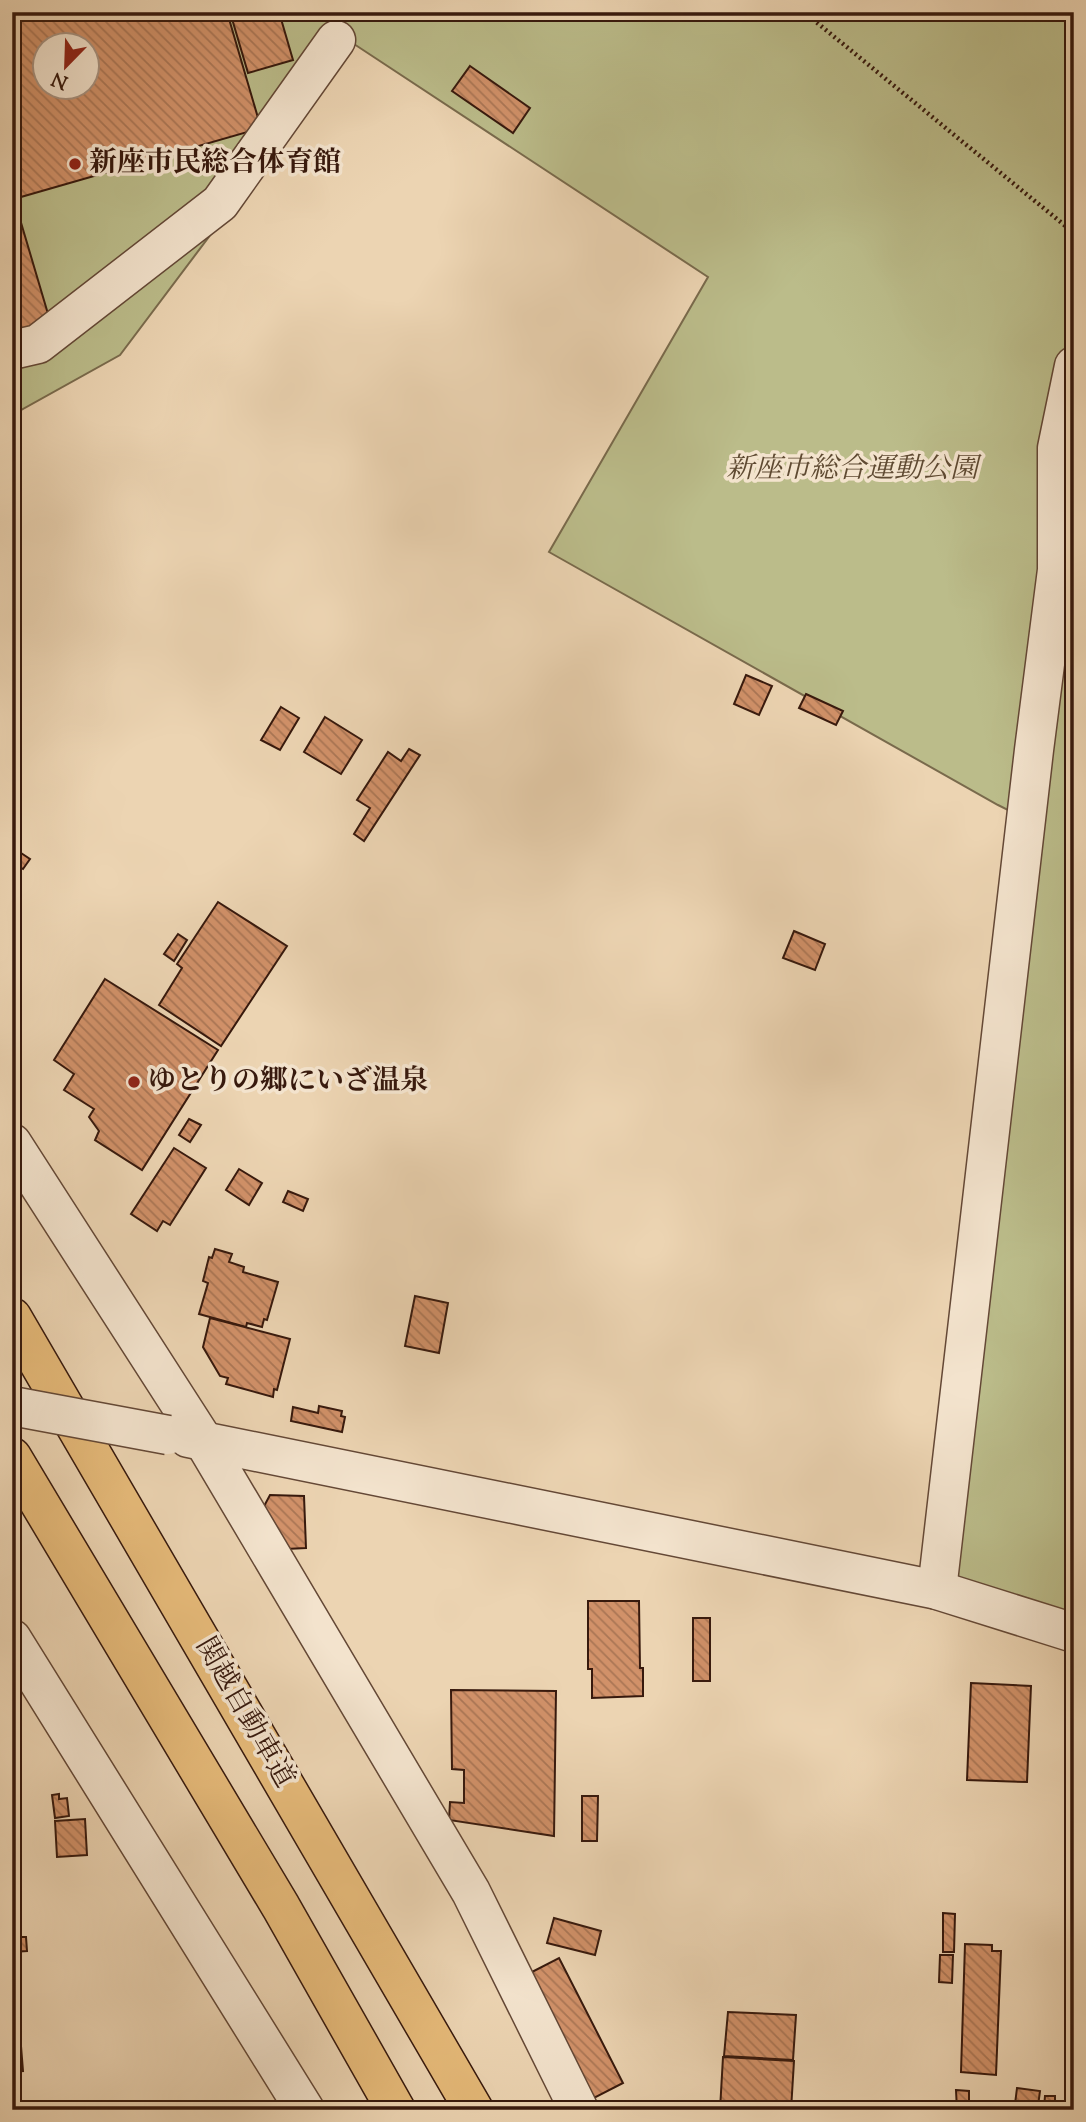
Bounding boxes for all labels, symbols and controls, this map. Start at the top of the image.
north arrow [32,32,102,102]
text: N [48,64,73,95]
place label: 新座市民総合体育館 [89,144,341,184]
marker: 新座市民総合体育館 [67,156,83,172]
park label: 新座市総合運動公園 [726,450,982,490]
place label: ゆとりの郷にいざ温泉 [148,1062,428,1102]
marker: ゆとりの郷にいざ温泉 [126,1074,142,1090]
street label: 関越自動車道 [185,1630,303,1796]

